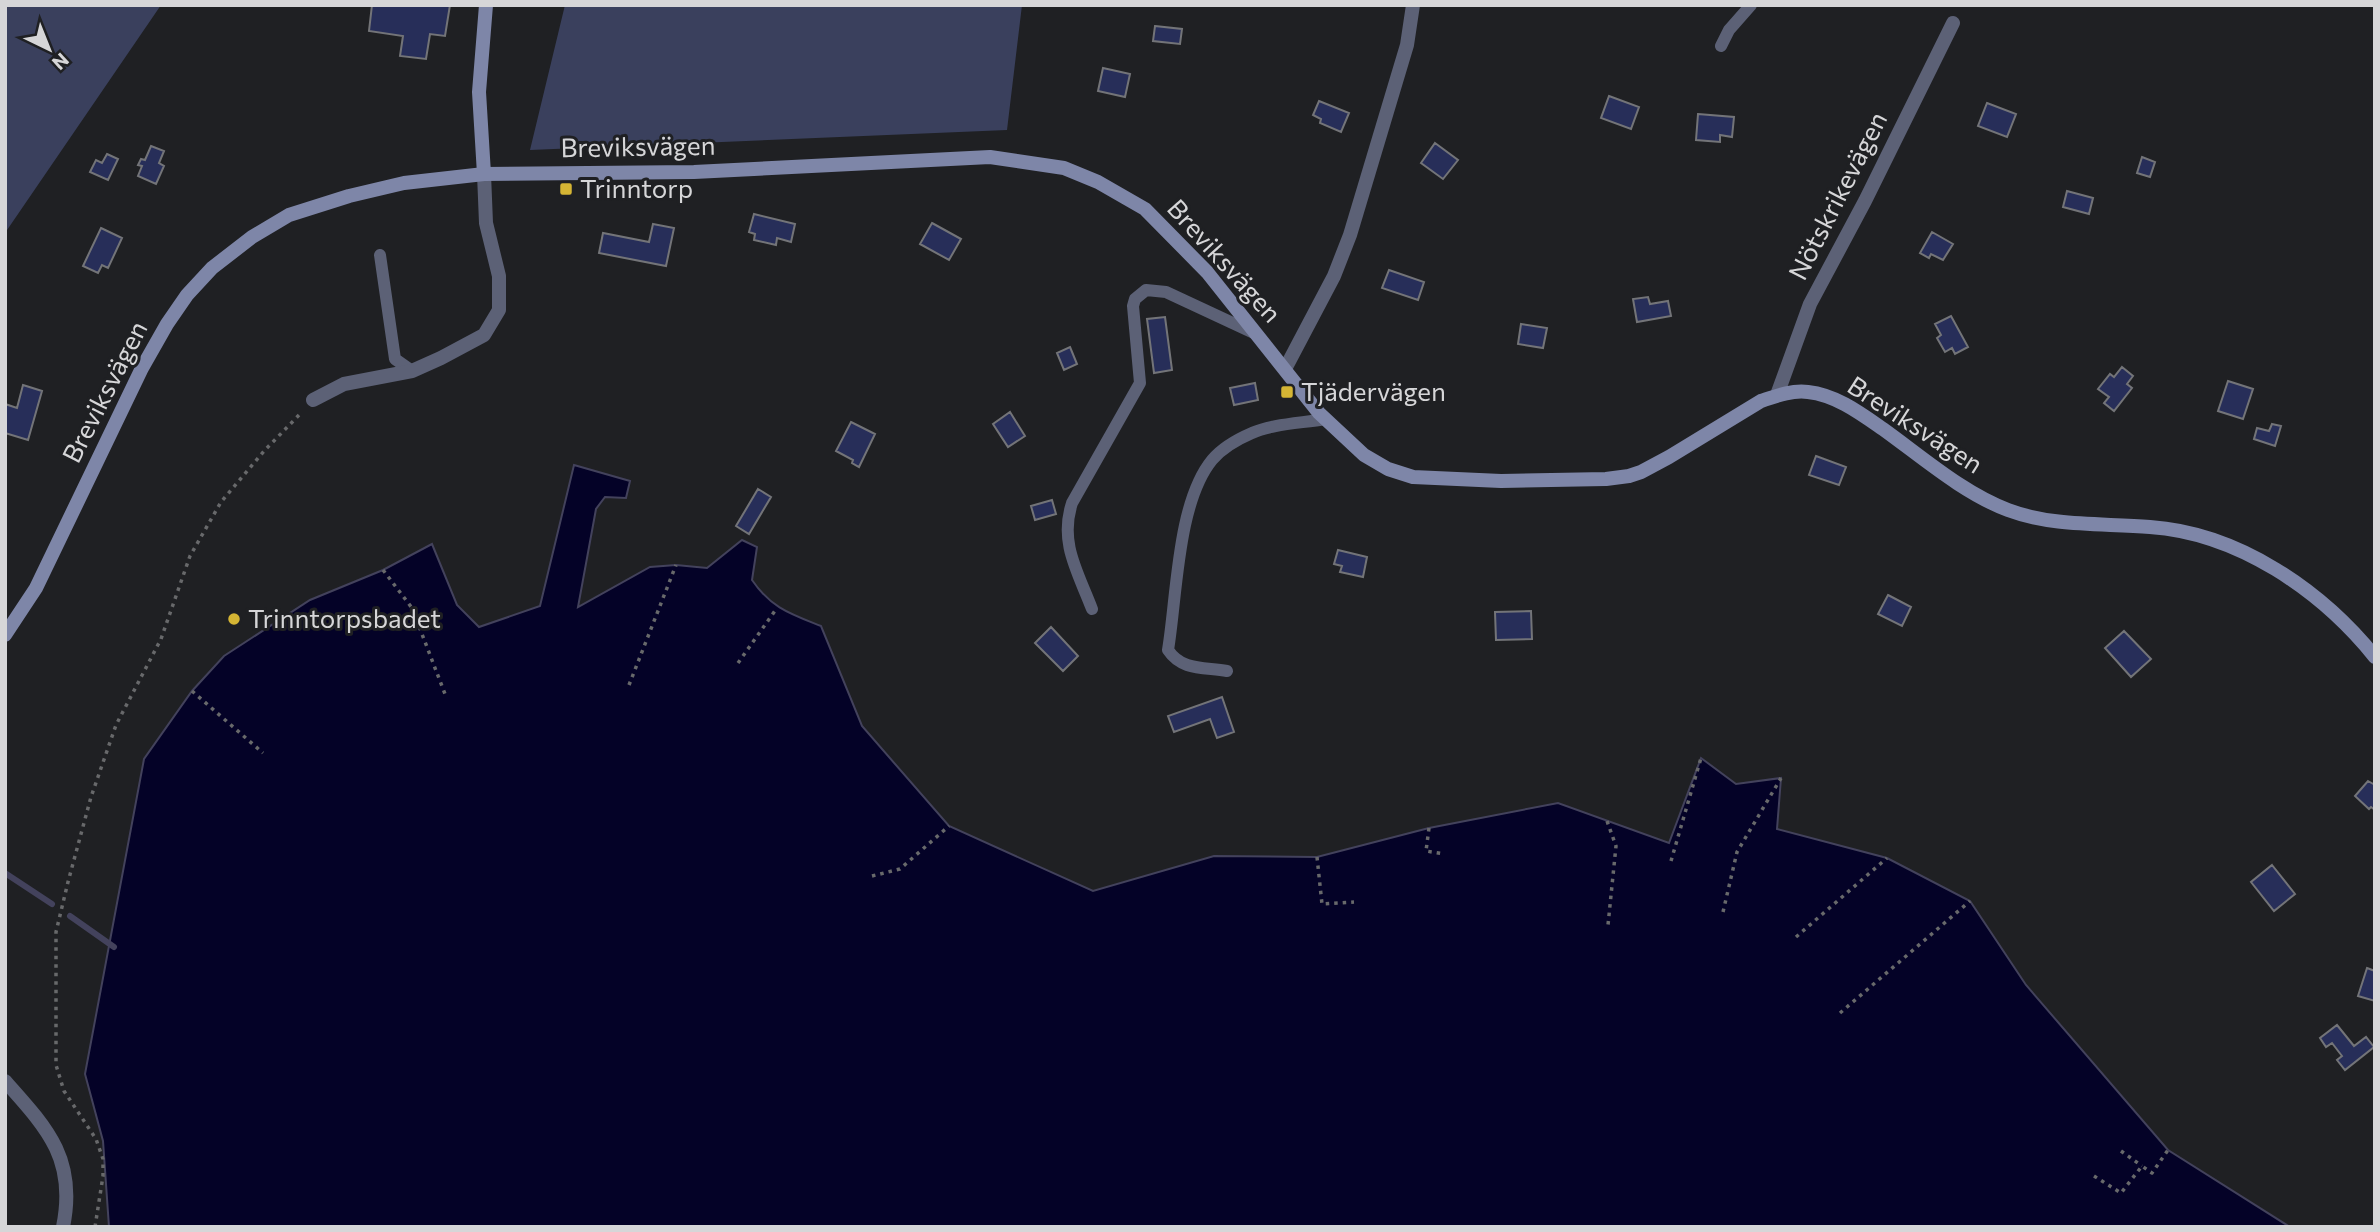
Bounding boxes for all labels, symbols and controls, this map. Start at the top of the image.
north arrow [14,14,84,84]
text: N [48,49,74,75]
street label: Nötskrikevägen [1781,106,1892,285]
street label: Breviksvägen [560,129,716,162]
place label: Trinntorp [580,172,693,203]
marker: Trinntorp [558,181,574,197]
street label: Breviksvägen [1162,192,1288,328]
street label: Breviksvägen [55,315,153,467]
street label: Breviksvägen [1842,369,1989,479]
place label: Tjädervägen [1301,375,1446,406]
marker: Tjädervägen [1279,384,1295,400]
place label: Trinntorpsbadet [248,602,441,633]
marker: Trinntorpsbadet [226,611,242,627]

